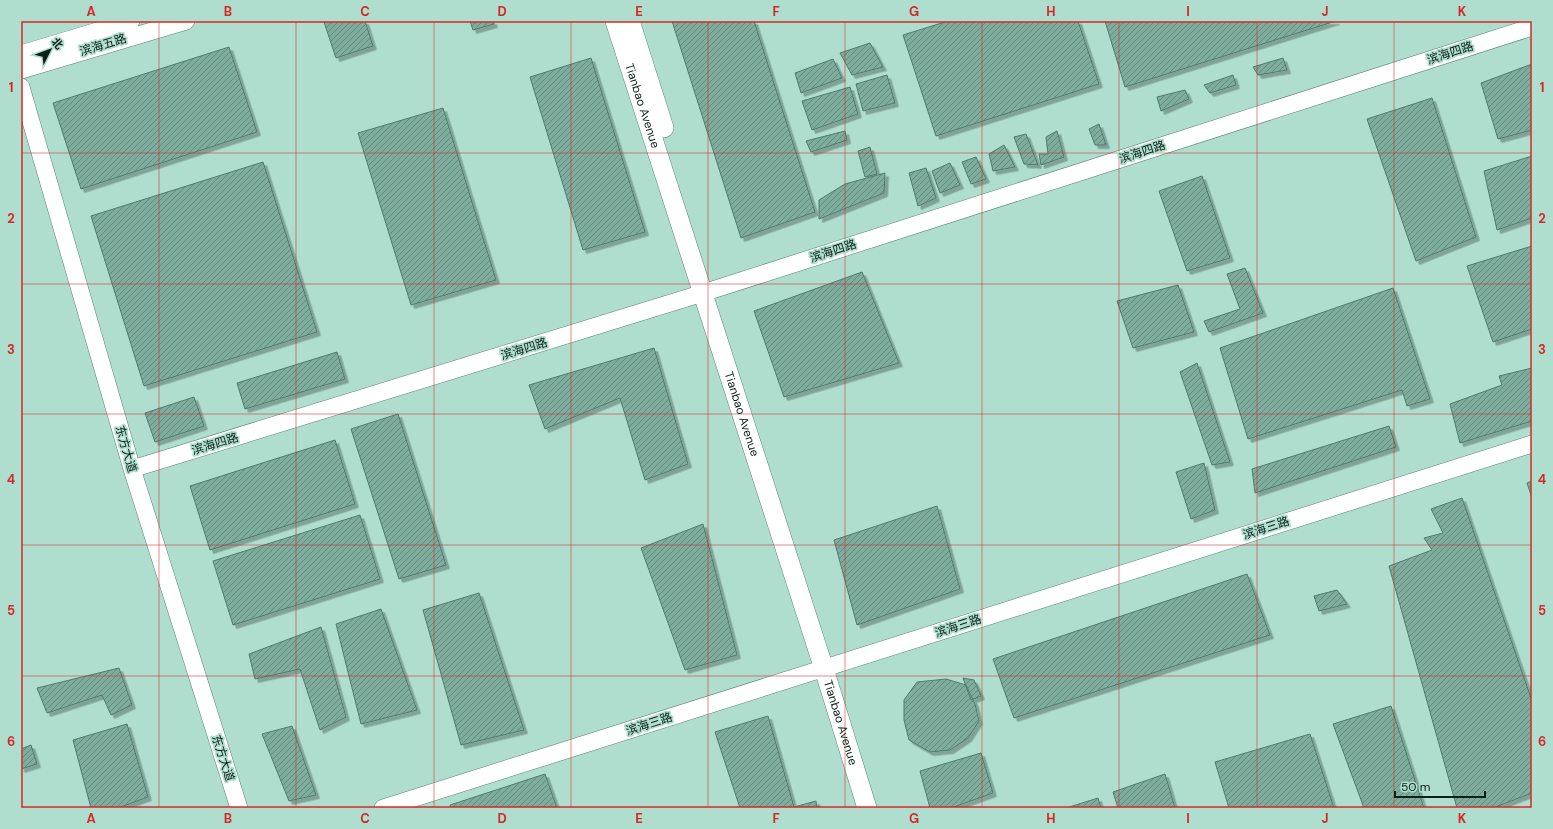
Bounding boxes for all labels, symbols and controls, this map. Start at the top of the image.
text: A [86,3,96,20]
text: B [224,3,232,20]
text: C [360,3,370,20]
text: D [497,3,507,20]
text: E [635,3,643,20]
text: F [772,3,780,20]
text: G [909,3,919,20]
text: H [1046,3,1056,20]
text: I [1186,3,1190,20]
text: J [1321,3,1329,20]
text: K [1458,3,1467,20]
north arrow [30,30,70,70]
street label: 滨海五路 [78,30,128,60]
text: 北 [49,35,66,52]
street label: 滨海四路 [1425,38,1475,68]
street label: Tianbao Avenue [621,61,664,150]
text: 1 [9,79,13,96]
text: 1 [1540,79,1544,96]
street label: 滨海四路 [1117,137,1167,167]
text: 2 [7,210,15,227]
text: 2 [1538,210,1546,227]
street label: 滨海四路 [808,236,858,266]
street label: 滨海四路 [499,334,549,364]
text: 3 [7,341,15,358]
text: 3 [1538,341,1546,358]
street label: Tianbao Avenue [721,370,763,459]
street label: 东方大道 [112,424,140,474]
street label: 滨海四路 [190,429,240,459]
text: 4 [7,471,15,488]
text: 4 [1538,471,1546,488]
street label: 滨海三路 [1241,513,1291,543]
text: 5 [7,602,15,619]
text: 5 [1538,602,1546,619]
street label: 滨海三路 [933,611,983,641]
street label: Tianbao Avenue [820,678,861,767]
street label: 滨海三路 [624,709,674,739]
text: 6 [7,733,15,750]
street label: 东方大道 [208,733,238,783]
text: 6 [1538,733,1546,750]
scale bar [1395,773,1485,799]
text: 50 m [1401,779,1430,795]
text: A [86,810,96,827]
text: B [224,810,232,827]
text: C [360,810,370,827]
text: D [497,810,507,827]
text: E [635,810,643,827]
text: F [772,810,780,827]
text: G [909,810,919,827]
text: H [1046,810,1056,827]
text: I [1186,810,1190,827]
text: J [1321,810,1329,827]
text: K [1458,810,1467,827]

